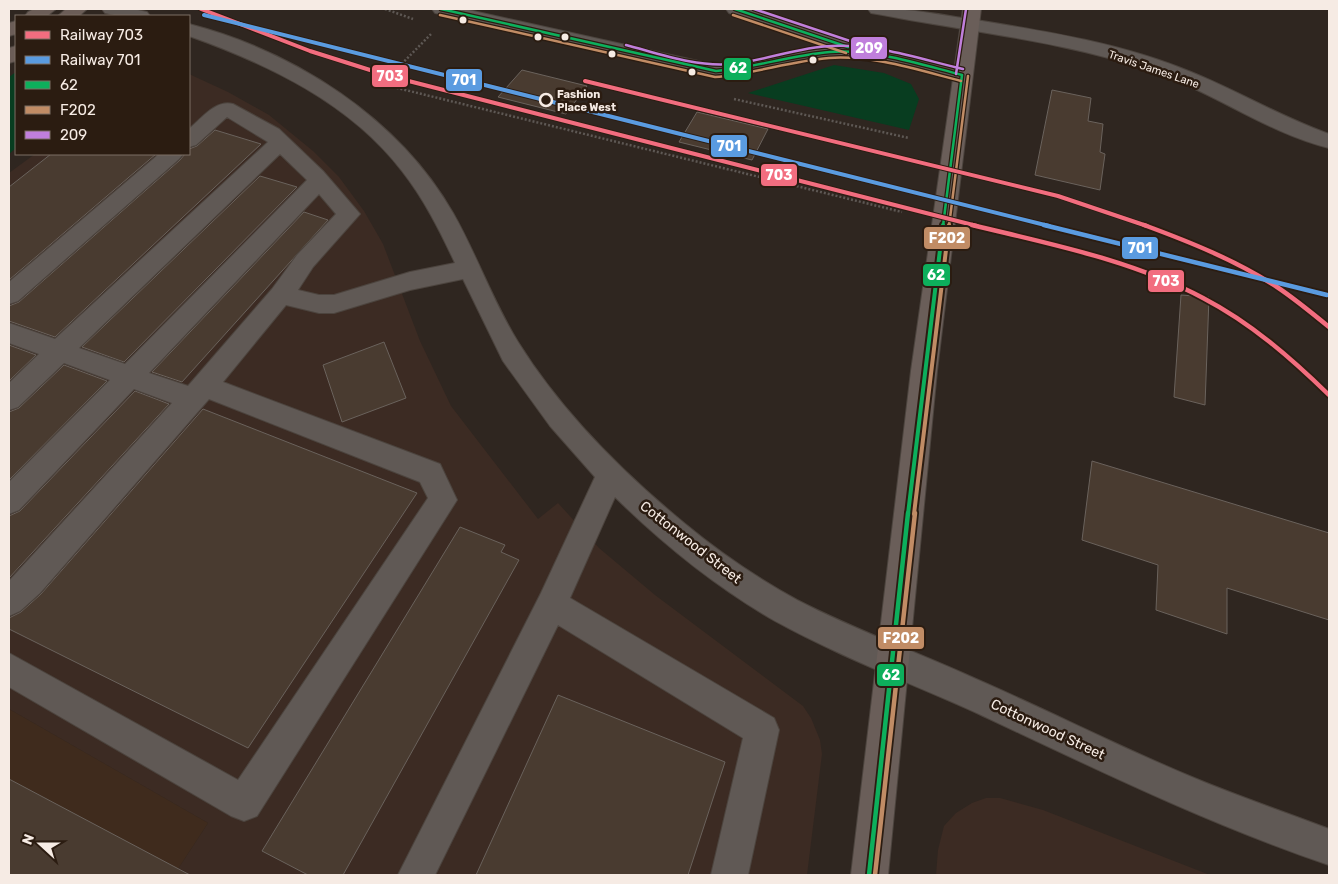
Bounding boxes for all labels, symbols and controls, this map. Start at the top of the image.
legend [15,15,190,155]
unlabelled marker [458,15,468,25]
text: Railway 703 [60,26,143,44]
unlabelled marker [533,32,543,42]
unlabelled marker [560,32,570,42]
line badge: 209 [850,36,888,60]
text: 209 [855,40,883,57]
street label: Travis James Lane [1107,48,1201,91]
unlabelled marker [607,49,617,59]
text: Railway 701 [60,51,141,69]
unlabelled marker [808,55,818,65]
line badge: 62 [723,57,752,81]
text: 62 [729,60,747,77]
line badge: 703 [371,64,409,88]
unlabelled marker [687,67,697,77]
text: 703 [377,68,403,85]
line badge: 701 [445,68,483,92]
text: 701 [452,72,476,89]
text: 62 [60,76,78,94]
place label: Fashion Place West [557,88,616,114]
marker: Fashion Place West [539,93,553,107]
text: F202 [60,101,96,119]
text: 209 [60,126,87,144]
line badge: 701 [710,134,748,158]
text: 701 [717,138,741,155]
line badge: 703 [760,163,798,187]
text: 703 [766,167,792,184]
line badge: F202 [923,226,971,250]
text: F202 [929,230,965,247]
line badge: 701 [1121,236,1159,260]
text: 701 [1128,240,1152,257]
line badge: 62 [922,263,951,287]
text: 62 [927,267,945,284]
line badge: 703 [1147,269,1185,293]
text: 703 [1153,273,1179,290]
street label: Cottonwood Street [637,498,745,588]
line badge: F202 [877,626,925,650]
text: F202 [883,630,919,647]
line badge: 62 [876,663,905,687]
text: 62 [882,667,900,684]
street label: Cottonwood Street [988,696,1108,764]
north arrow [15,819,65,869]
text: N [19,832,38,847]

